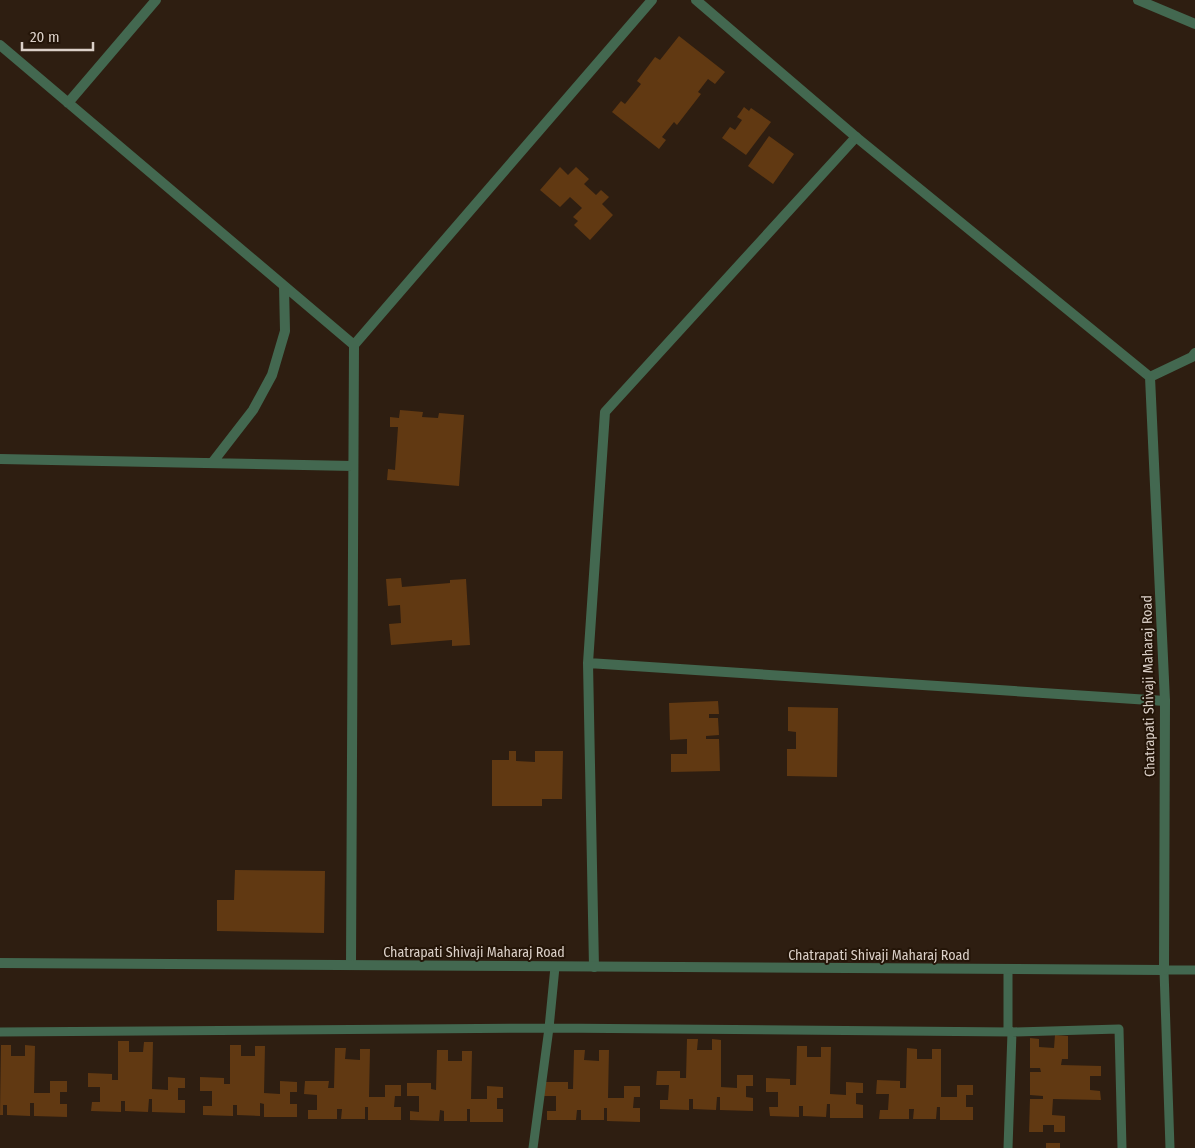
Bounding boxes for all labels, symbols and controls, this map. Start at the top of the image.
scale bar [22,20,94,52]
text: 20 m [30,28,60,46]
street label: Chatrapati Shivaji Maharaj Road [1138,595,1159,777]
street label: Chatrapati Shivaji Maharaj Road [383,944,565,961]
street label: Chatrapati Shivaji Maharaj Road [788,947,970,964]

